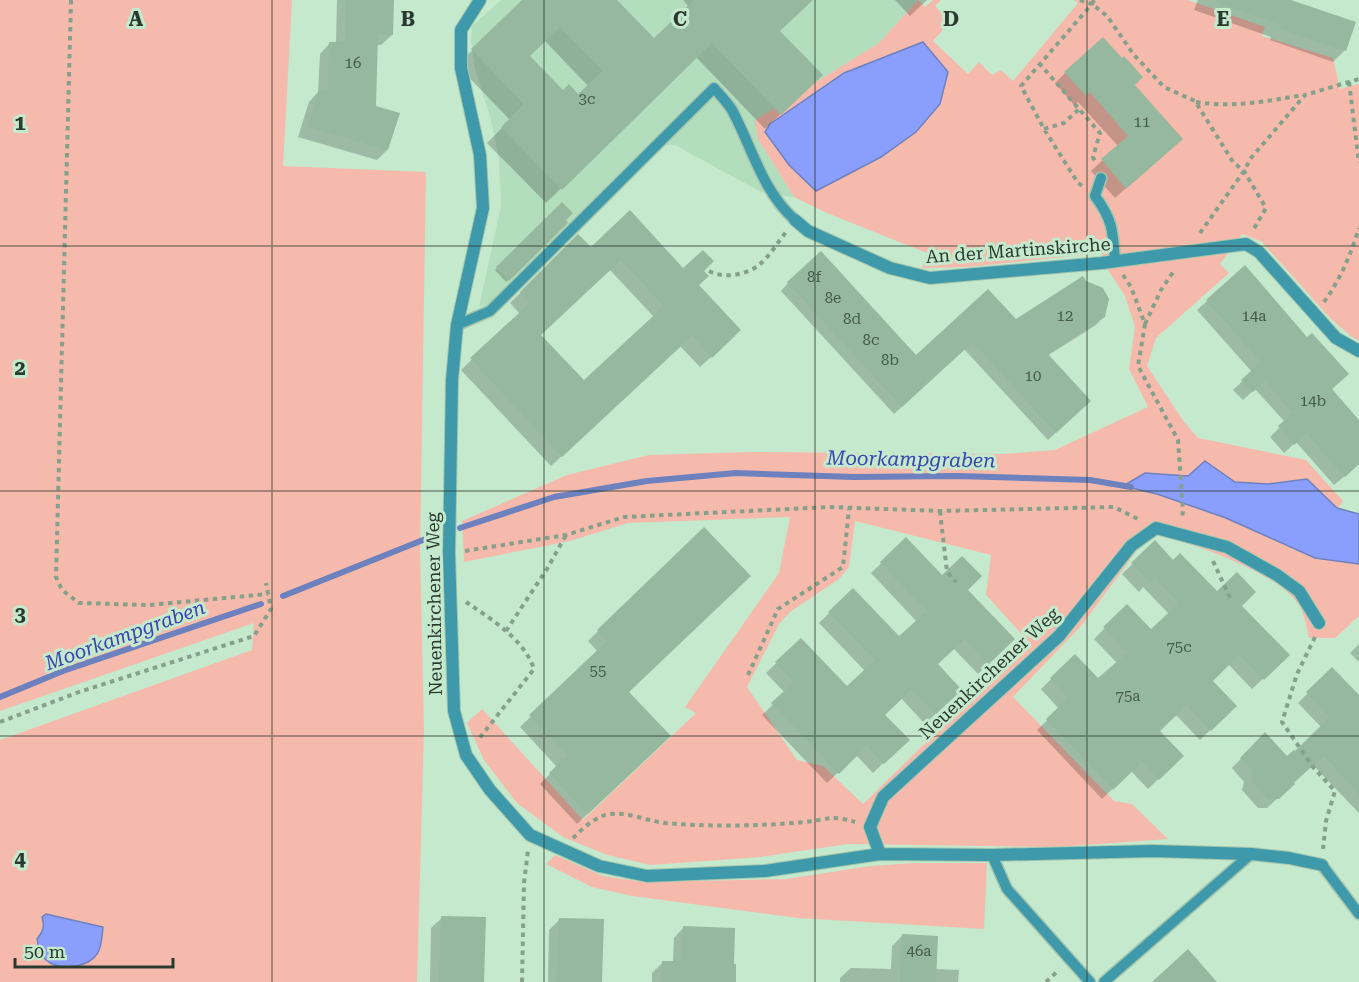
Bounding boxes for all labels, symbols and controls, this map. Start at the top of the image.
text: A [129,7,144,31]
text: B [401,7,415,31]
text: C [673,7,687,31]
text: D [943,7,959,31]
text: E [1217,7,1230,31]
house number: 16 [345,54,361,72]
house number: 3c [579,90,595,108]
text: 1 [14,111,26,135]
house number: 11 [1134,113,1150,131]
street label: An der Martinskirche [925,233,1111,267]
house number: 8f [807,268,822,286]
house number: 8e [825,289,841,307]
house number: 12 [1057,307,1073,325]
house number: 14a [1242,307,1266,325]
house number: 8d [843,310,861,328]
house number: 8c [863,331,879,349]
house number: 8b [881,351,899,369]
text: 2 [14,356,26,380]
house number: 10 [1025,367,1041,385]
house number: 14b [1300,392,1326,410]
water label: Moorkampgraben [825,446,996,472]
street label: Neuenkirchener Weg [422,511,446,696]
water label: Moorkampgraben [41,595,208,675]
text: 3 [14,602,26,626]
street label: Neuenkirchener Weg [915,602,1064,743]
house number: 75c [1166,638,1192,656]
house number: 55 [590,662,606,680]
house number: 75a [1116,687,1140,705]
text: 4 [14,847,26,871]
scale bar [15,931,172,969]
text: 50 m [24,941,65,962]
house number: 46a [907,942,931,960]

